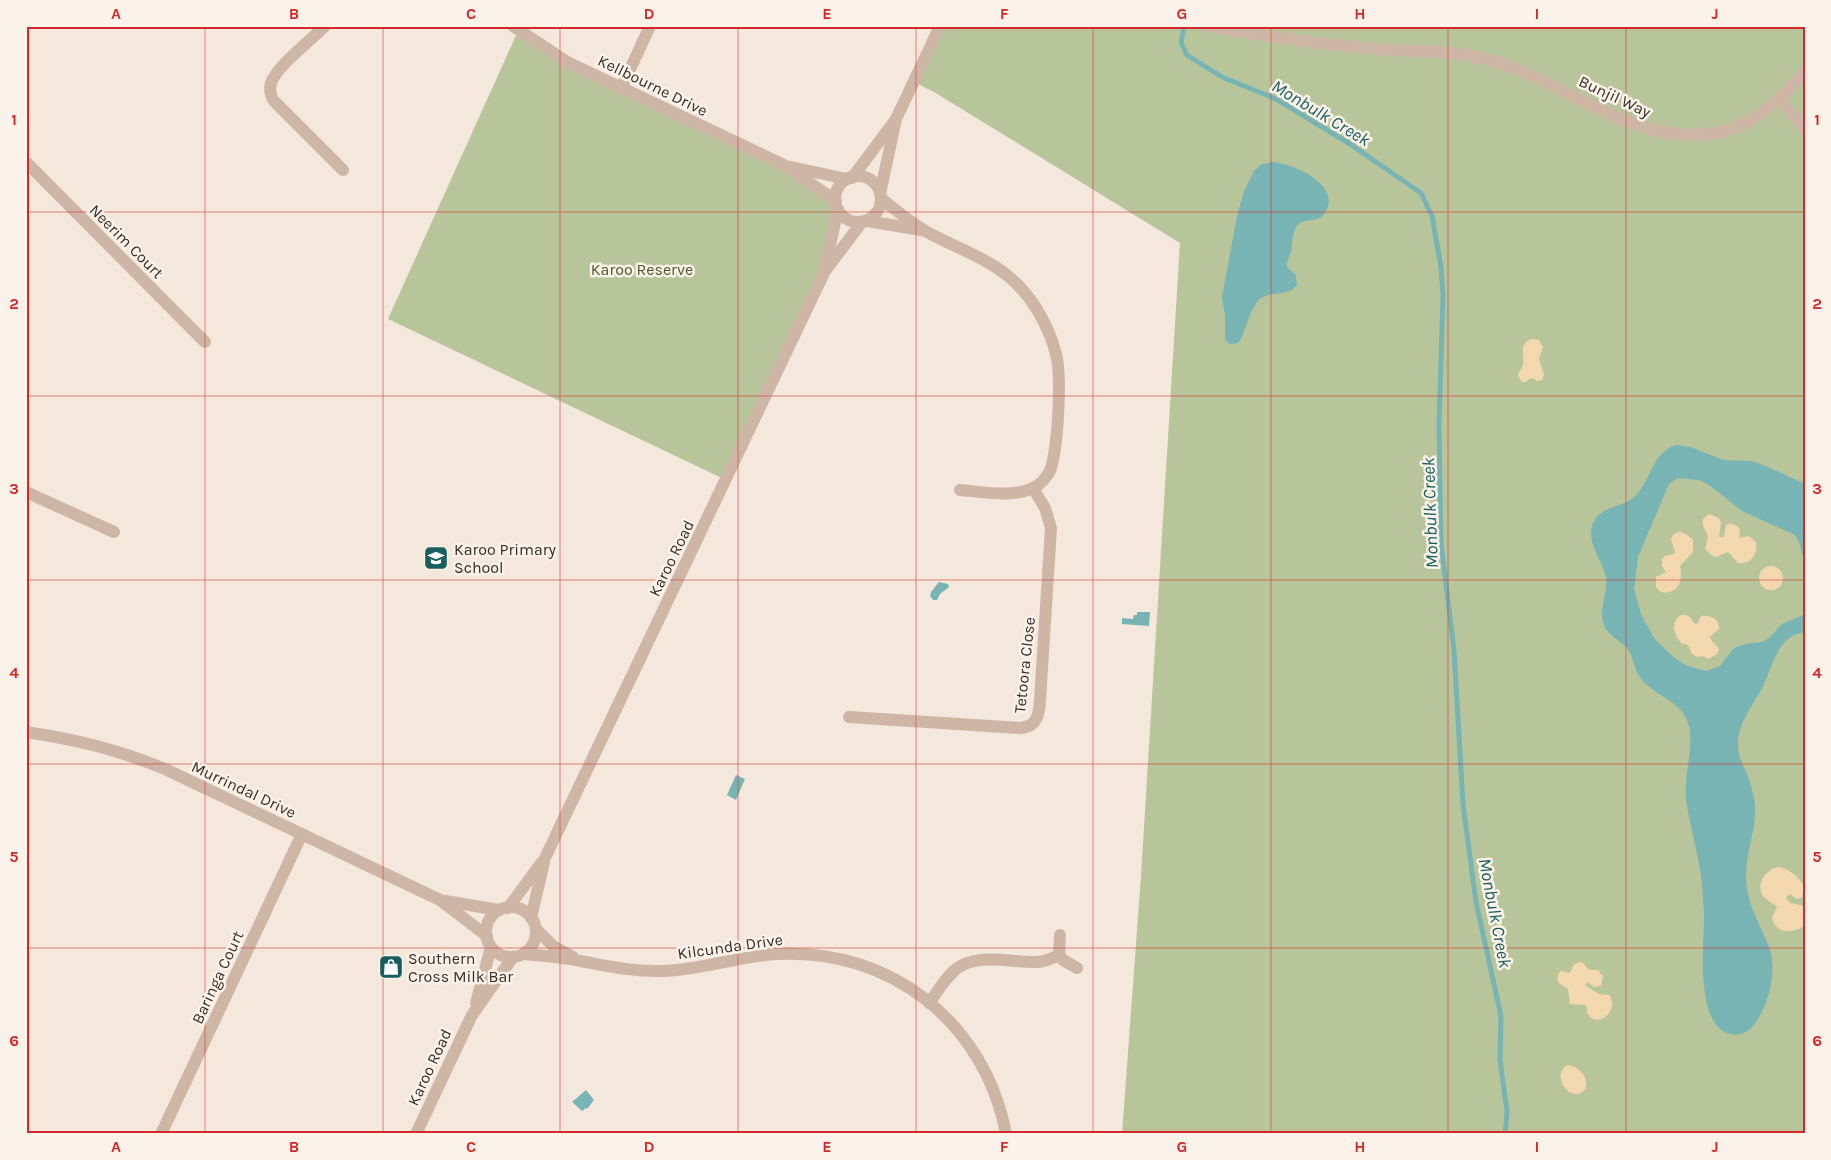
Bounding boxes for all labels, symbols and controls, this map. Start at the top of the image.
text: A [111,4,121,23]
text: B [289,4,299,23]
text: C [466,4,476,23]
text: D [644,4,655,23]
text: E [822,4,832,23]
text: F [1000,4,1009,23]
text: G [1177,4,1187,23]
text: H [1354,4,1366,23]
text: I [1535,4,1539,23]
text: J [1711,4,1719,23]
street label: Kellbourne Drive [595,51,711,120]
street label: Bunjil Way [1576,71,1654,122]
water label: Monbulk Creek [1268,75,1375,151]
text: 1 [11,110,17,129]
text: 1 [1814,110,1820,129]
street label: Neerim Court [86,200,168,282]
park label: Karoo Reserve [591,260,693,279]
text: 2 [9,294,19,313]
text: 2 [1812,294,1822,313]
water label: Monbulk Creek [1417,456,1443,569]
text: 3 [9,479,19,498]
text: 3 [1812,479,1822,498]
street label: Karoo Road [645,517,698,599]
place label: Karoo Primary School [454,540,557,577]
school or university icon: Karoo Primary School [423,545,449,571]
street label: Tetoora Close [1010,616,1039,714]
text: 4 [9,663,19,682]
text: 4 [1812,663,1822,682]
street label: Murrindal Drive [188,757,299,822]
text: 5 [9,847,19,866]
text: 5 [1812,847,1822,866]
water label: Monbulk Creek [1474,856,1517,970]
street label: Baringa Court [188,928,247,1027]
street label: Kilcunda Drive [676,930,784,963]
place label: Southern Cross Milk Bar [408,949,513,986]
shop icon: Southern Cross Milk Bar [378,954,404,980]
street label: Karoo Road [403,1026,455,1109]
text: 6 [9,1031,19,1050]
text: 6 [1812,1031,1822,1050]
text: A [111,1137,121,1156]
text: B [289,1137,299,1156]
text: C [466,1137,476,1156]
text: D [644,1137,655,1156]
text: E [822,1137,832,1156]
text: F [1000,1137,1009,1156]
text: G [1177,1137,1187,1156]
text: H [1354,1137,1366,1156]
text: I [1535,1137,1539,1156]
text: J [1711,1137,1719,1156]

